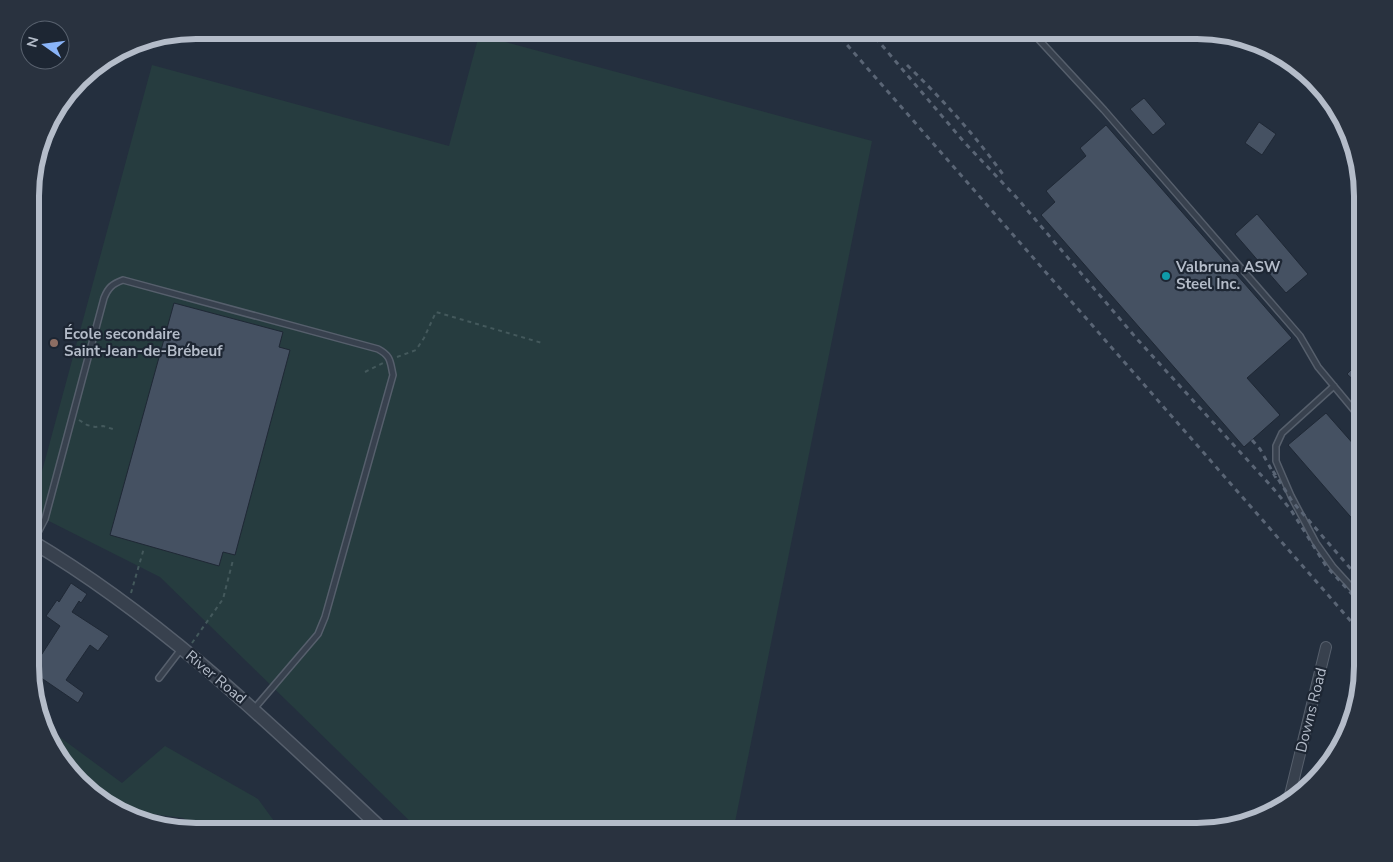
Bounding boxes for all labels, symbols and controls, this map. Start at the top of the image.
north arrow [20,20,70,70]
text: N [22,35,43,49]
place label: Valbruna ASW Steel Inc. [1175,257,1281,294]
marker: Valbruna ASW Steel Inc. [1160,270,1172,282]
place label: École secondaire Saint-Jean-de-Brébeuf [64,324,223,361]
marker: École secondaire Saint-Jean-de-Brébeuf [48,337,60,349]
street label: River Road [182,646,250,708]
street label: Downs Road [1291,666,1331,754]

